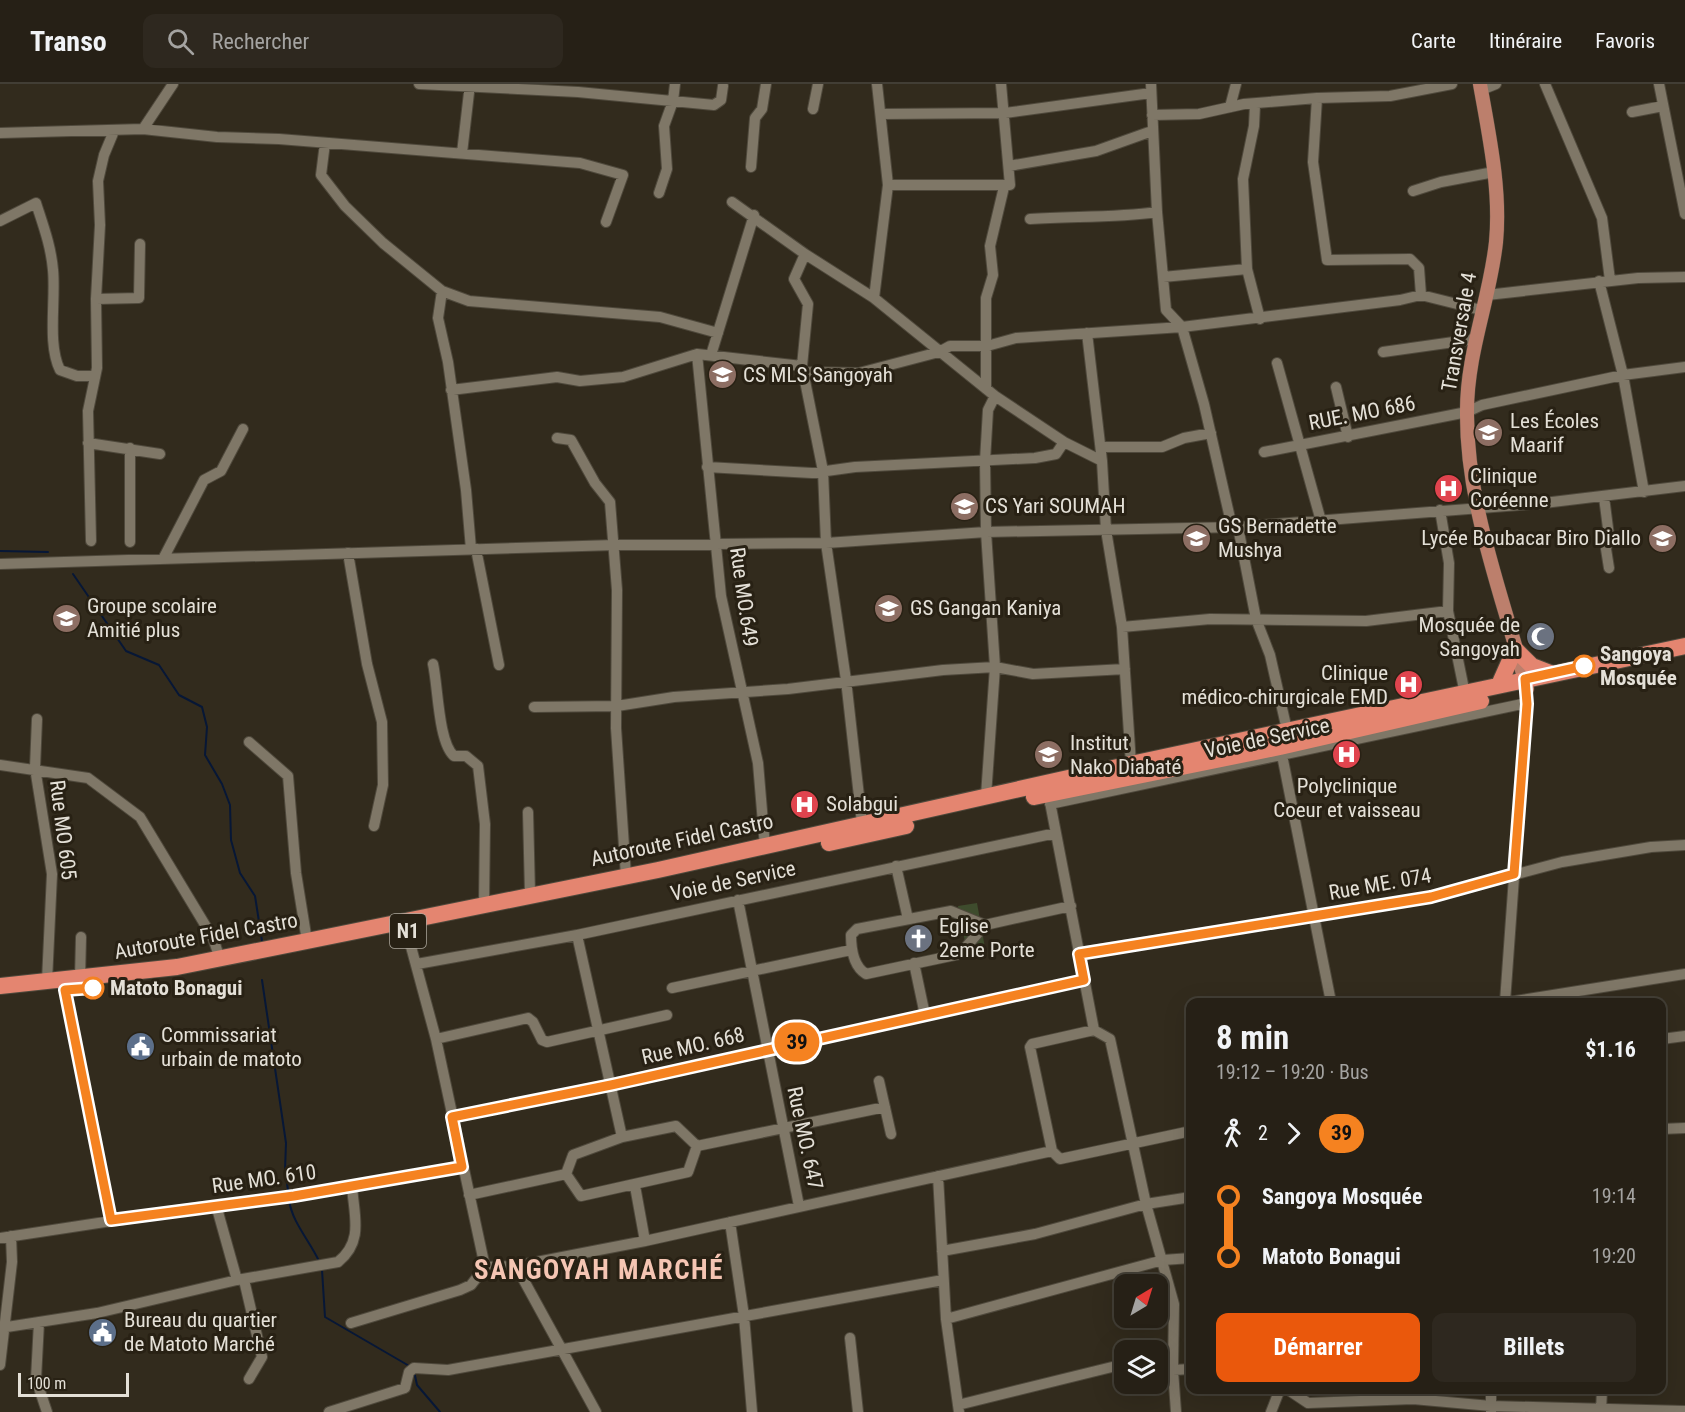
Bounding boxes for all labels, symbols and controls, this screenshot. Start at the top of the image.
search box [143,14,563,68]
text: Transo [30,25,107,58]
icon: search [164,25,197,58]
text: Rechercher [212,29,309,54]
text: Carte [1411,29,1456,53]
text: Itinéraire [1489,29,1562,53]
text: Favoris [1595,29,1655,53]
street label: Transversale 4 [1437,271,1481,393]
school or university icon: CS MLS Sangoyah [706,359,738,391]
place label: CS MLS Sangoyah [743,363,893,387]
street label: RUE. MO 686 [1307,391,1417,435]
place label: Les Écoles Maarif [1510,409,1599,457]
school or university icon: Les Écoles Maarif [1473,417,1505,449]
place label: Clinique Coréenne [1470,464,1549,512]
hospital icon: Clinique Coréenne [1433,472,1465,504]
school or university icon: CS Yari SOUMAH [948,490,980,522]
place label: CS Yari SOUMAH [985,494,1125,518]
place label: GS Bernadette Mushya [1218,514,1337,562]
school or university icon: GS Bernadette Mushya [1181,522,1213,554]
school or university icon: Lycée Boubacar Biro Diallo [1646,522,1678,554]
place label: Lycée Boubacar Biro Diallo [1421,526,1641,550]
street label: Rue MO.649 [725,546,763,648]
school or university icon: GS Gangan Kaniya [873,592,905,624]
place label: Groupe scolaire Amitié plus [87,594,217,642]
place label: GS Gangan Kaniya [910,596,1061,620]
school or university icon: Groupe scolaire Amitié plus [50,602,82,634]
place label: Mosquée de Sangoyah [1419,613,1520,661]
mosque icon: Mosquée de Sangoyah [1525,621,1557,653]
place label: Sangoya Mosquée [1600,642,1677,690]
marker: Sangoya Mosquée [1573,655,1595,677]
place label: Clinique médico-chirurgicale EMD [1182,661,1388,709]
hospital icon: Clinique médico-chirurgicale EMD [1393,669,1425,701]
street label: Voie de Service [1202,713,1332,763]
place label: Institut Nako Diabaté [1070,731,1181,779]
school or university icon: Institut Nako Diabaté [1033,739,1065,771]
hospital icon: Polyclinique Coeur et vaisseau [1331,739,1363,771]
place label: Polyclinique Coeur et vaisseau [1273,774,1421,822]
street label: Rue MO 605 [45,779,81,881]
hospital icon: Solabgui [789,788,821,820]
place label: Solabgui [826,792,898,816]
street label: Autoroute Fidel Castro [589,809,775,871]
street label: Voie de Service [668,856,798,906]
street label: Rue ME. 074 [1327,863,1433,905]
street label: Autoroute Fidel Castro [112,908,300,964]
road number: N1 [390,914,426,948]
place label: Eglise 2eme Porte [939,914,1035,962]
church icon: Eglise 2eme Porte [902,922,934,954]
place label: Matoto Bonagui [110,976,242,1000]
marker: Matoto Bonagui [82,977,104,999]
text: 8 min [1216,1018,1289,1057]
line badge: 39 [770,1022,824,1062]
place label: Commissariat urbain de matoto [161,1023,302,1071]
street label: Rue MO. 668 [639,1023,747,1069]
text: 39 [786,1030,808,1054]
public building icon: Commissariat urbain de matoto [124,1031,156,1063]
text: $1.16 [1585,1037,1636,1062]
text: 19:12 – 19:20 · Bus [1216,1060,1369,1084]
street label: Rue MO. 647 [782,1084,828,1192]
icon: walk [1216,1117,1249,1150]
icon: forward [1277,1117,1310,1150]
text: 2 [1258,1121,1268,1145]
text: 39 [1331,1121,1352,1145]
street label: Rue MO. 610 [210,1160,318,1198]
text: Sangoya Mosquée [1262,1184,1422,1209]
text: 19:14 [1592,1184,1636,1208]
text: Matoto Bonagui [1262,1244,1401,1269]
text: 19:20 [1592,1244,1636,1268]
district label: SANGOYAH MARCHÉ [474,1253,724,1286]
north arrow [1114,1274,1168,1328]
map controls [1114,1274,1168,1394]
place label: Bureau du quartier de Matoto Marché [124,1308,277,1356]
button: Démarrer [1216,1313,1420,1382]
button: Billets [1432,1313,1636,1382]
public building icon: Bureau du quartier de Matoto Marché [87,1316,119,1348]
button: layers [1114,1340,1168,1394]
scale bar [18,1370,129,1398]
text: 100 m [27,1374,66,1393]

